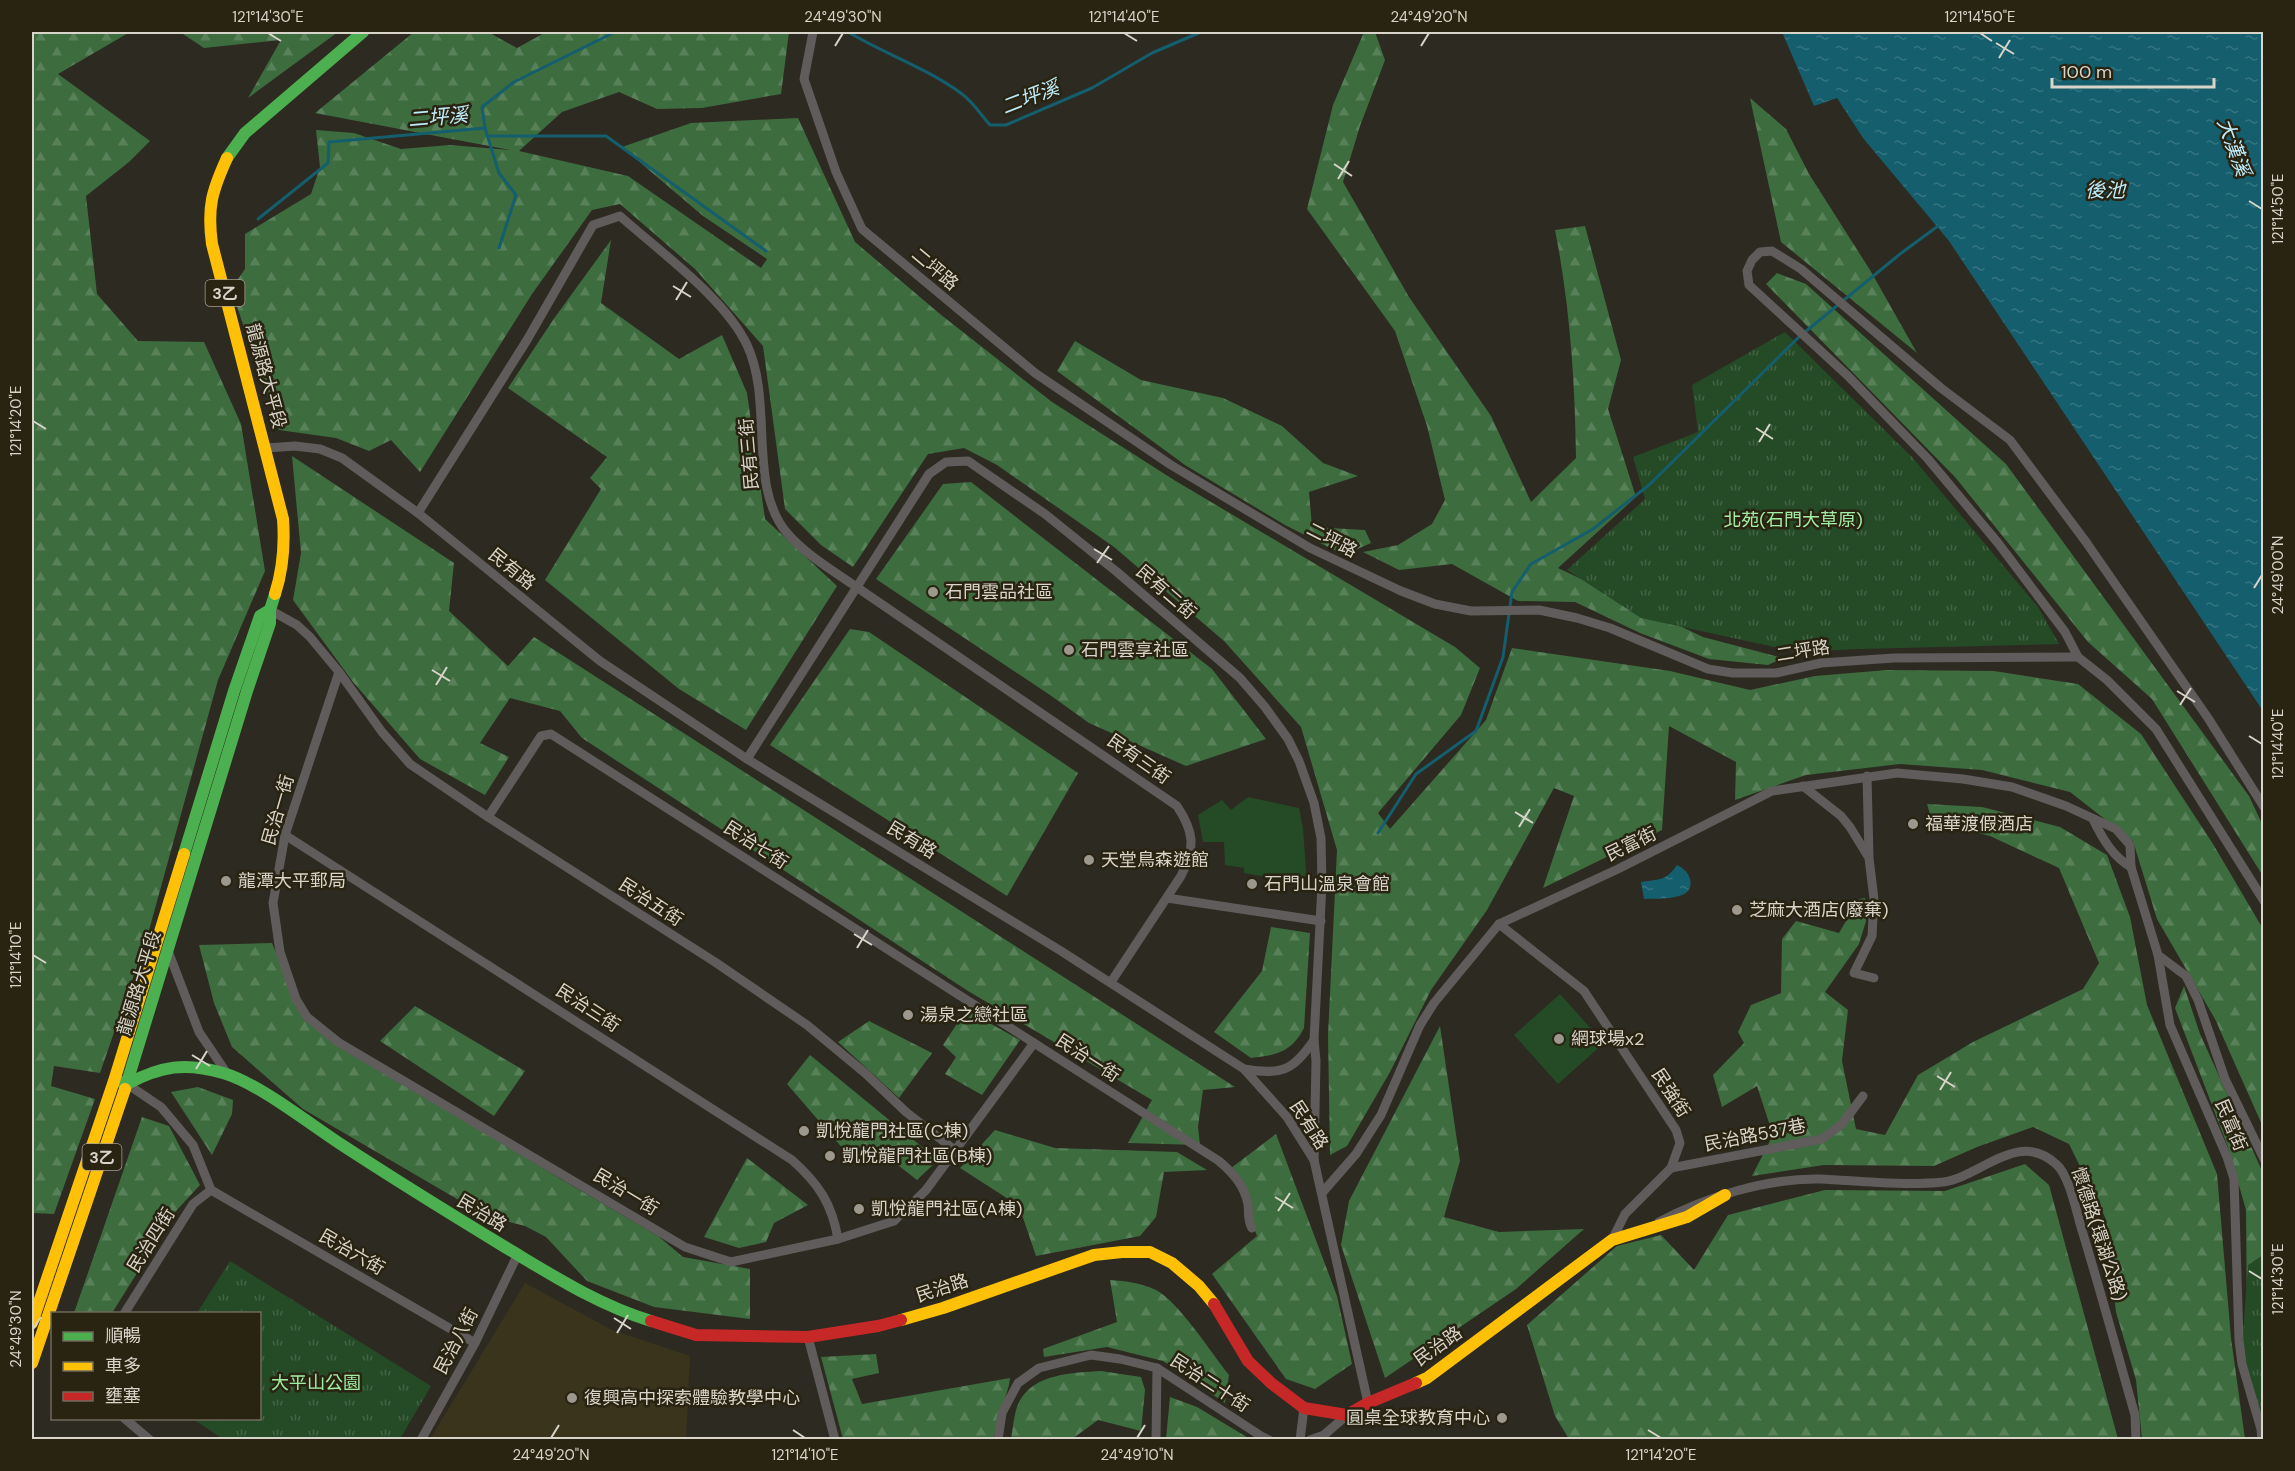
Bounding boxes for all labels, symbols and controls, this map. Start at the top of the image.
text: 121°14'30"E [232,7,304,27]
text: 24°49'30"N [804,7,882,27]
text: 121°14'40"E [1089,7,1159,27]
text: 24°49'20"N [1390,7,1468,27]
text: 121°14'50"E [1944,7,2016,27]
scale bar [2052,51,2214,89]
text: 100 m [2061,60,2112,84]
water label: 二坪溪 [997,73,1065,120]
water label: 二坪溪 [407,101,472,133]
water label: 大漢溪 [2212,114,2258,182]
text: 121°14'50"E [2268,173,2288,245]
water label: 後池 [2085,177,2127,203]
street label: 二坪路 [907,242,963,296]
road number: 3乙 [206,280,244,306]
street label: 龍源路大平段 [240,321,292,431]
text: 121°14'20"E [6,386,26,456]
street label: 民有三街 [734,417,764,491]
park label: 北苑(石門大草原) [1723,508,1863,532]
street label: 二坪路 [1302,517,1362,563]
text: 24°49'00"N [2268,536,2288,614]
street label: 民有路 [483,543,541,595]
street label: 民有二街 [1131,559,1201,625]
place label: 石門雲品社區 [945,580,1053,604]
marker: 石門雲品社區 [926,585,940,599]
street label: 二坪路 [1774,635,1832,667]
place label: 石門雲享社區 [1081,638,1189,662]
marker: 石門雲享社區 [1062,643,1076,657]
text: 121°14'40"E [2268,709,2288,779]
street label: 民有三街 [1103,729,1175,789]
street label: 民治一街 [257,772,299,848]
place label: 福華渡假酒店 [1925,812,2033,836]
street label: 民治七街 [719,815,793,875]
street label: 民有路 [883,816,941,864]
marker: 福華渡假酒店 [1906,817,1920,831]
street label: 民富街 [1601,821,1661,867]
place label: 天堂鳥森遊館 [1101,848,1209,872]
marker: 天堂鳥森遊館 [1082,853,1096,867]
place label: 龍潭大平郵局 [238,869,346,893]
street label: 民治五街 [614,872,688,932]
place label: 石門山溫泉會館 [1264,872,1390,896]
marker: 龍潭大平郵局 [219,874,233,888]
marker: 石門山溫泉會館 [1245,877,1259,891]
place label: 芝麻大酒店(廢棄) [1749,898,1888,922]
marker: 芝麻大酒店(廢棄) [1730,903,1744,917]
text: 121°14'10"E [6,921,26,989]
street label: 龍源路大平段 [112,928,166,1038]
street label: 民治三街 [551,978,625,1038]
place label: 湯泉之戀社區 [920,1003,1028,1027]
marker: 湯泉之戀社區 [901,1008,915,1022]
place label: 網球場x2 [1571,1027,1644,1051]
street label: 民治一街 [1051,1028,1125,1088]
marker: 網球場x2 [1552,1032,1566,1046]
street label: 民強街 [1646,1064,1696,1122]
street label: 民富街 [2209,1095,2253,1155]
street label: 民有路 [1284,1096,1334,1154]
street label: 民治路537巷 [1702,1113,1808,1157]
place label: 凱悅龍門社區(C棟) [816,1119,968,1143]
marker: 凱悅龍門社區(C棟) [797,1124,811,1138]
road number: 3乙 [82,1144,122,1170]
place label: 凱悅龍門社區(B棟) [842,1144,992,1168]
marker: 凱悅龍門社區(B棟) [823,1149,837,1163]
street label: 民治一街 [589,1163,663,1221]
street label: 懷德路(環湖公路) [2066,1164,2132,1304]
street label: 民治路 [453,1189,511,1237]
place label: 凱悅龍門社區(A棟) [871,1197,1022,1221]
marker: 凱悅龍門社區(A棟) [852,1202,866,1216]
street label: 民治四街 [122,1203,180,1277]
street label: 民治六街 [315,1224,389,1280]
text: 121°14'30"E [2268,1243,2288,1315]
street label: 民治路 [913,1268,971,1308]
text: 24°49'30"N [6,1290,26,1368]
street label: 民治八街 [429,1304,483,1378]
legend [51,1312,261,1420]
street label: 民治路 [1409,1321,1467,1371]
text: 順暢 [105,1324,141,1348]
street label: 民治二十街 [1166,1348,1254,1418]
text: 車多 [105,1354,141,1378]
park label: 大平山公園 [271,1371,361,1395]
text: 壅塞 [105,1384,141,1408]
place label: 復興高中探索體驗教學中心 [584,1386,800,1410]
marker: 復興高中探索體驗教學中心 [565,1391,579,1405]
place label: 圓桌全球教育中心 [1346,1406,1490,1430]
marker: 圓桌全球教育中心 [1495,1411,1509,1425]
text: 24°49'20"N [512,1445,590,1465]
text: 121°14'10"E [771,1445,839,1465]
text: 24°49'10"N [1100,1445,1174,1465]
text: 121°14'20"E [1626,1445,1696,1465]

